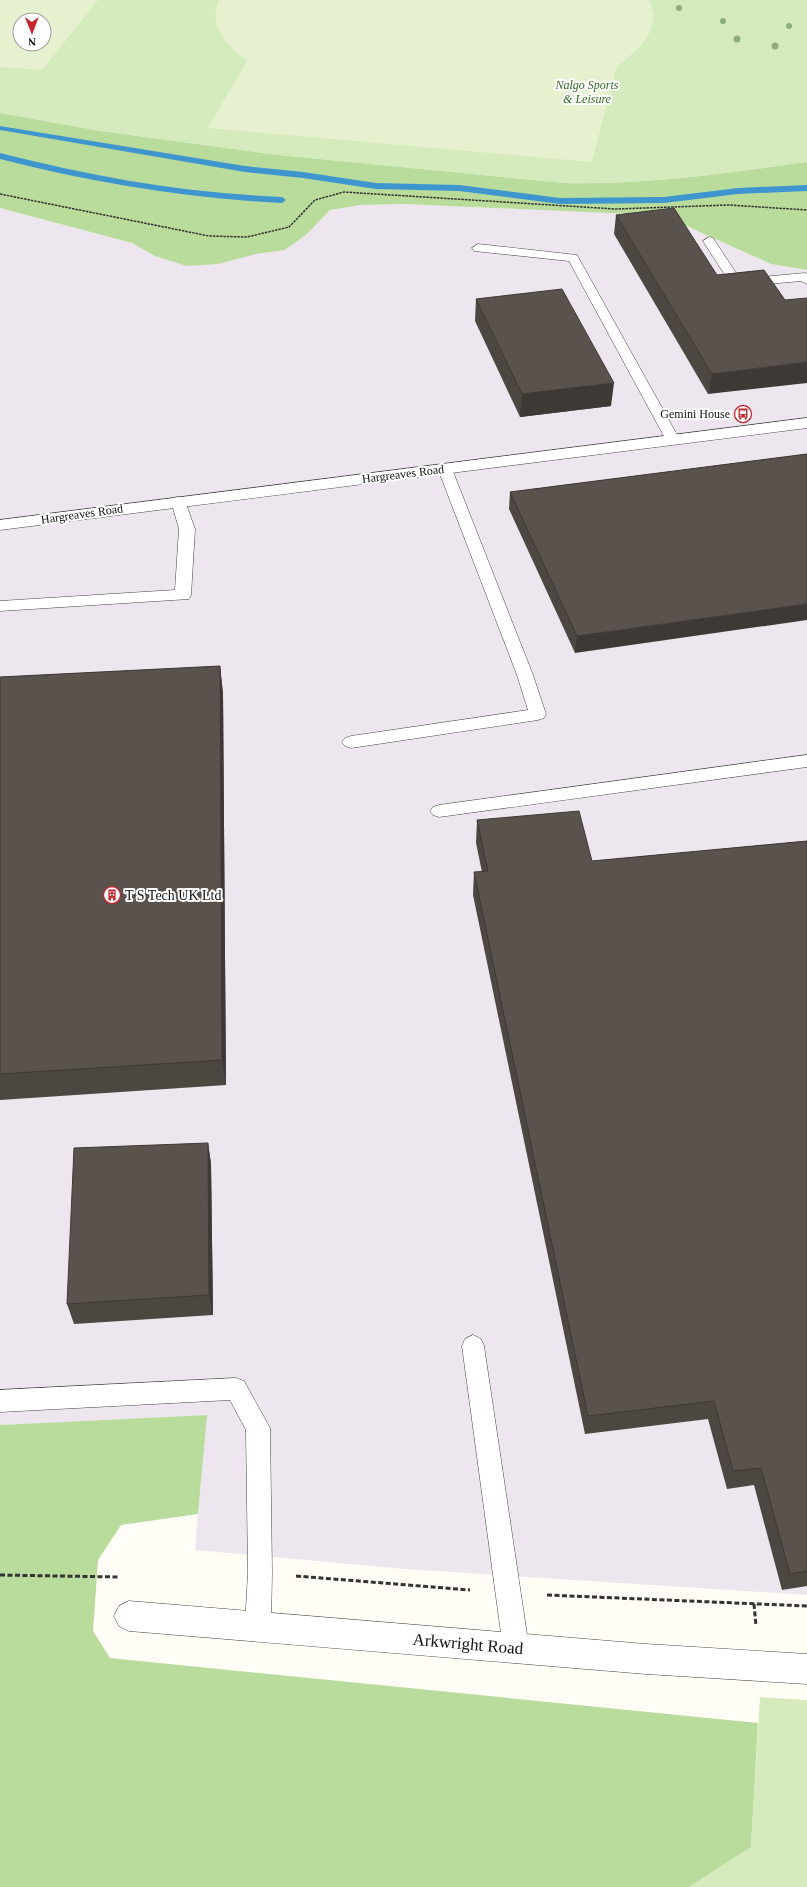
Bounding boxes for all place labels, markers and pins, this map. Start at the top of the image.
bus stop icon: Gemini House [733,404,753,424]
place label: Gemini House [660,407,730,421]
building icon: T S Tech UK Ltd [102,885,122,905]
place label: T S Tech UK Ltd [125,888,222,903]

